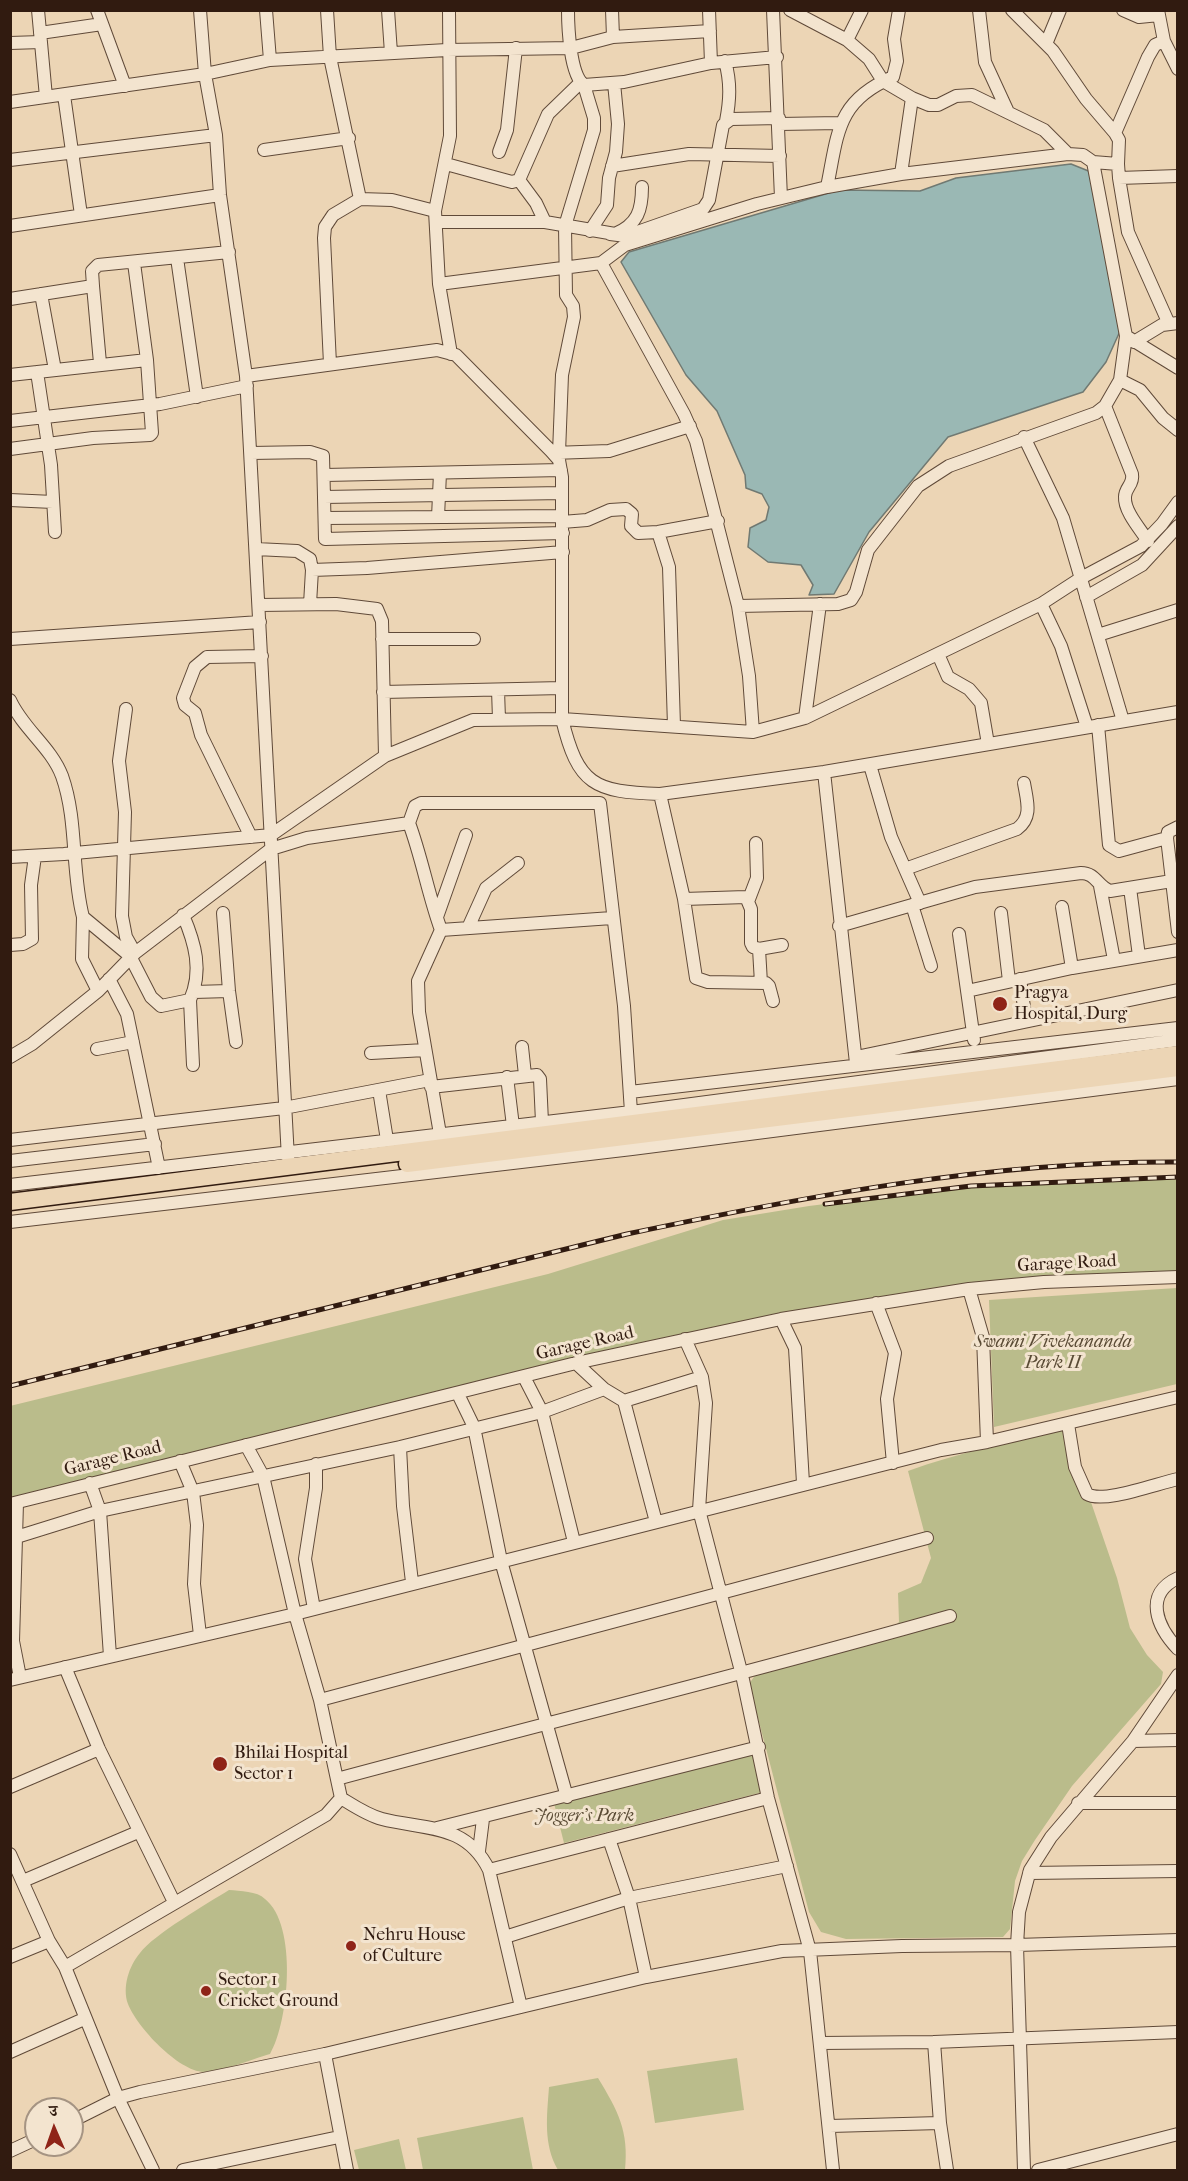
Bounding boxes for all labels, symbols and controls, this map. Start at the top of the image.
place label: Pragya Hospital, Durg [1014,983,1127,1026]
marker: Pragya Hospital, Durg [991,995,1009,1013]
street label: Garage Road [1017,1251,1117,1277]
street label: Garage Road [534,1322,636,1366]
park label: Swami Vivekananda Park II [974,1332,1132,1374]
street label: Garage Road [62,1436,164,1482]
place label: Bhilai Hospital Sector 1 [234,1743,348,1786]
marker: Bhilai Hospital Sector 1 [211,1755,229,1773]
park label: Jogger's Park [534,1806,634,1828]
place label: Nehru House of Culture [363,1925,466,1968]
marker: Nehru House of Culture [344,1939,358,1953]
place label: Sector 1 Cricket Ground [218,1970,339,2012]
marker: Sector 1 Cricket Ground [199,1984,213,1998]
north arrow [24,2097,84,2157]
text: उ [49,2101,58,2120]

